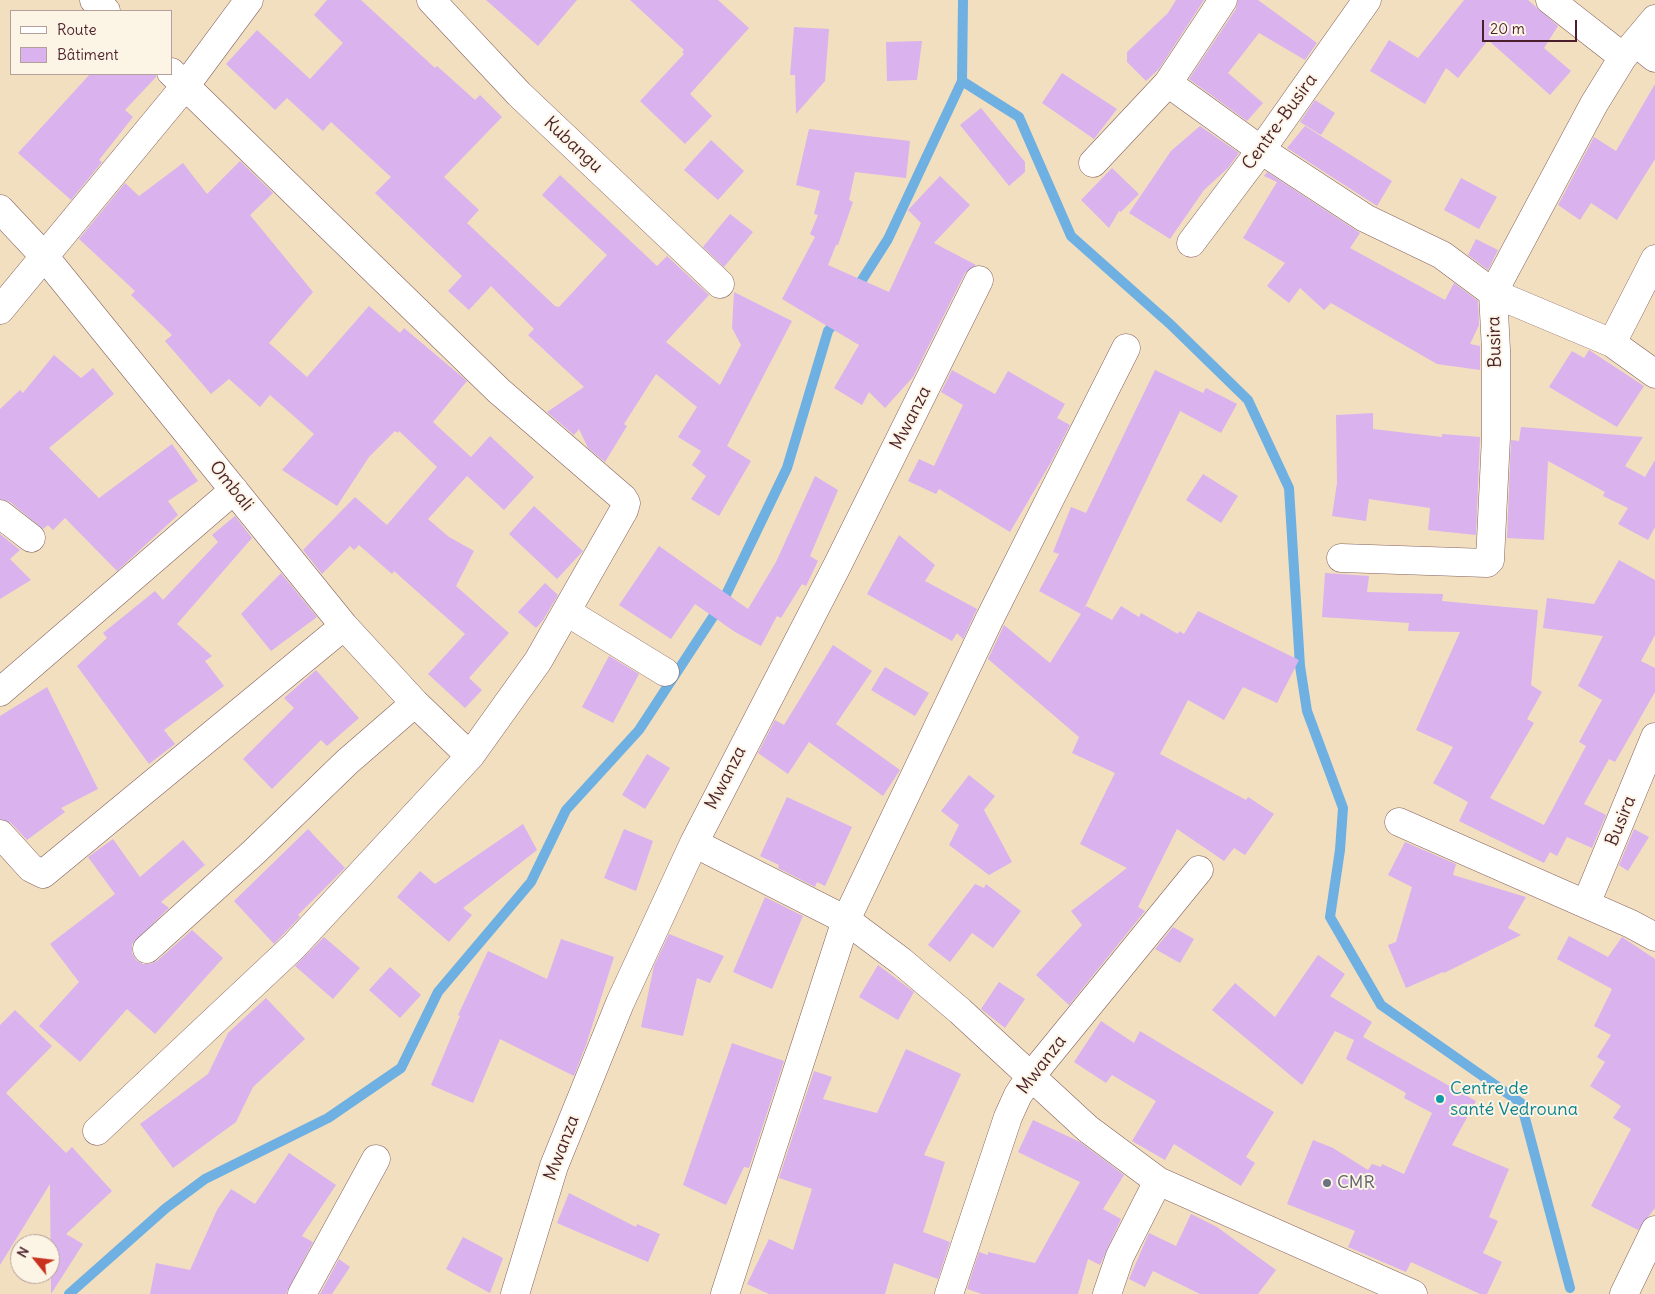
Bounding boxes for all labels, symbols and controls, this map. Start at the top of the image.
legend [10,10,172,75]
scale bar [1485,10,1580,42]
text: 20 m [1490,19,1525,38]
text: Route [57,20,97,39]
text: Bâtiment [57,45,119,64]
street label: Centre-Busira [1238,70,1322,174]
street label: Kubangu [539,112,607,178]
street label: Busira [1483,316,1507,368]
street label: Mwanza [886,383,936,453]
street label: Ombali [204,457,258,515]
street label: Mwanza [701,743,751,813]
street label: Busira [1601,793,1641,849]
street label: Mwanza [1013,1031,1071,1099]
place label: Centre de santé Vedrouna [1450,1078,1578,1120]
marker: Centre de santé Vedrouna [1434,1093,1446,1105]
street label: Mwanza [540,1112,584,1184]
place label: CMR [1337,1172,1375,1194]
marker: CMR [1321,1177,1333,1189]
north arrow [10,1234,60,1284]
text: N [13,1244,33,1261]

